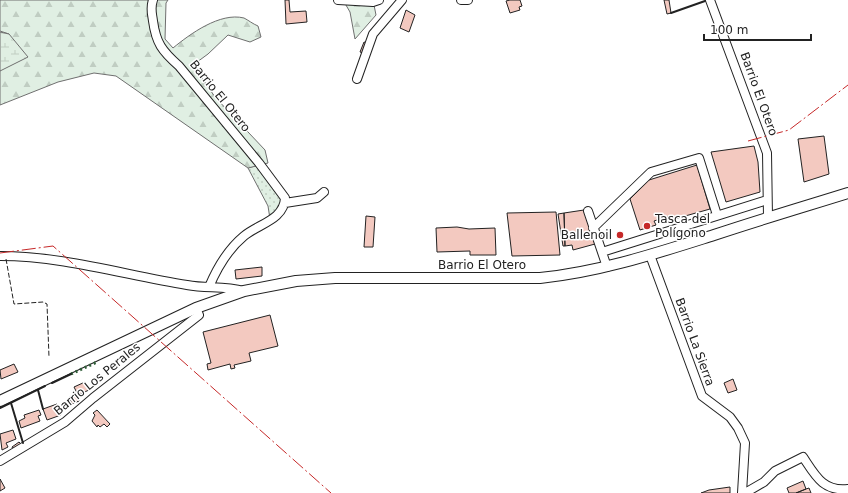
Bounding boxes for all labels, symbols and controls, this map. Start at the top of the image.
scale bar [704,16,811,42]
text: 100 m [710,23,748,37]
street label: Barrio El Otero [737,50,781,138]
street label: Barrio El Otero [187,57,253,135]
place label: Tasca del Polígono [654,212,710,240]
marker: Tasca del Polígono [642,221,652,231]
place label: Ballenoil [561,228,612,242]
marker: Ballenoil [615,230,625,240]
street label: Barrio El Otero [438,258,526,272]
street label: Barrio La Sierra [673,296,717,388]
street label: Barrio Los Perales [51,340,143,418]

